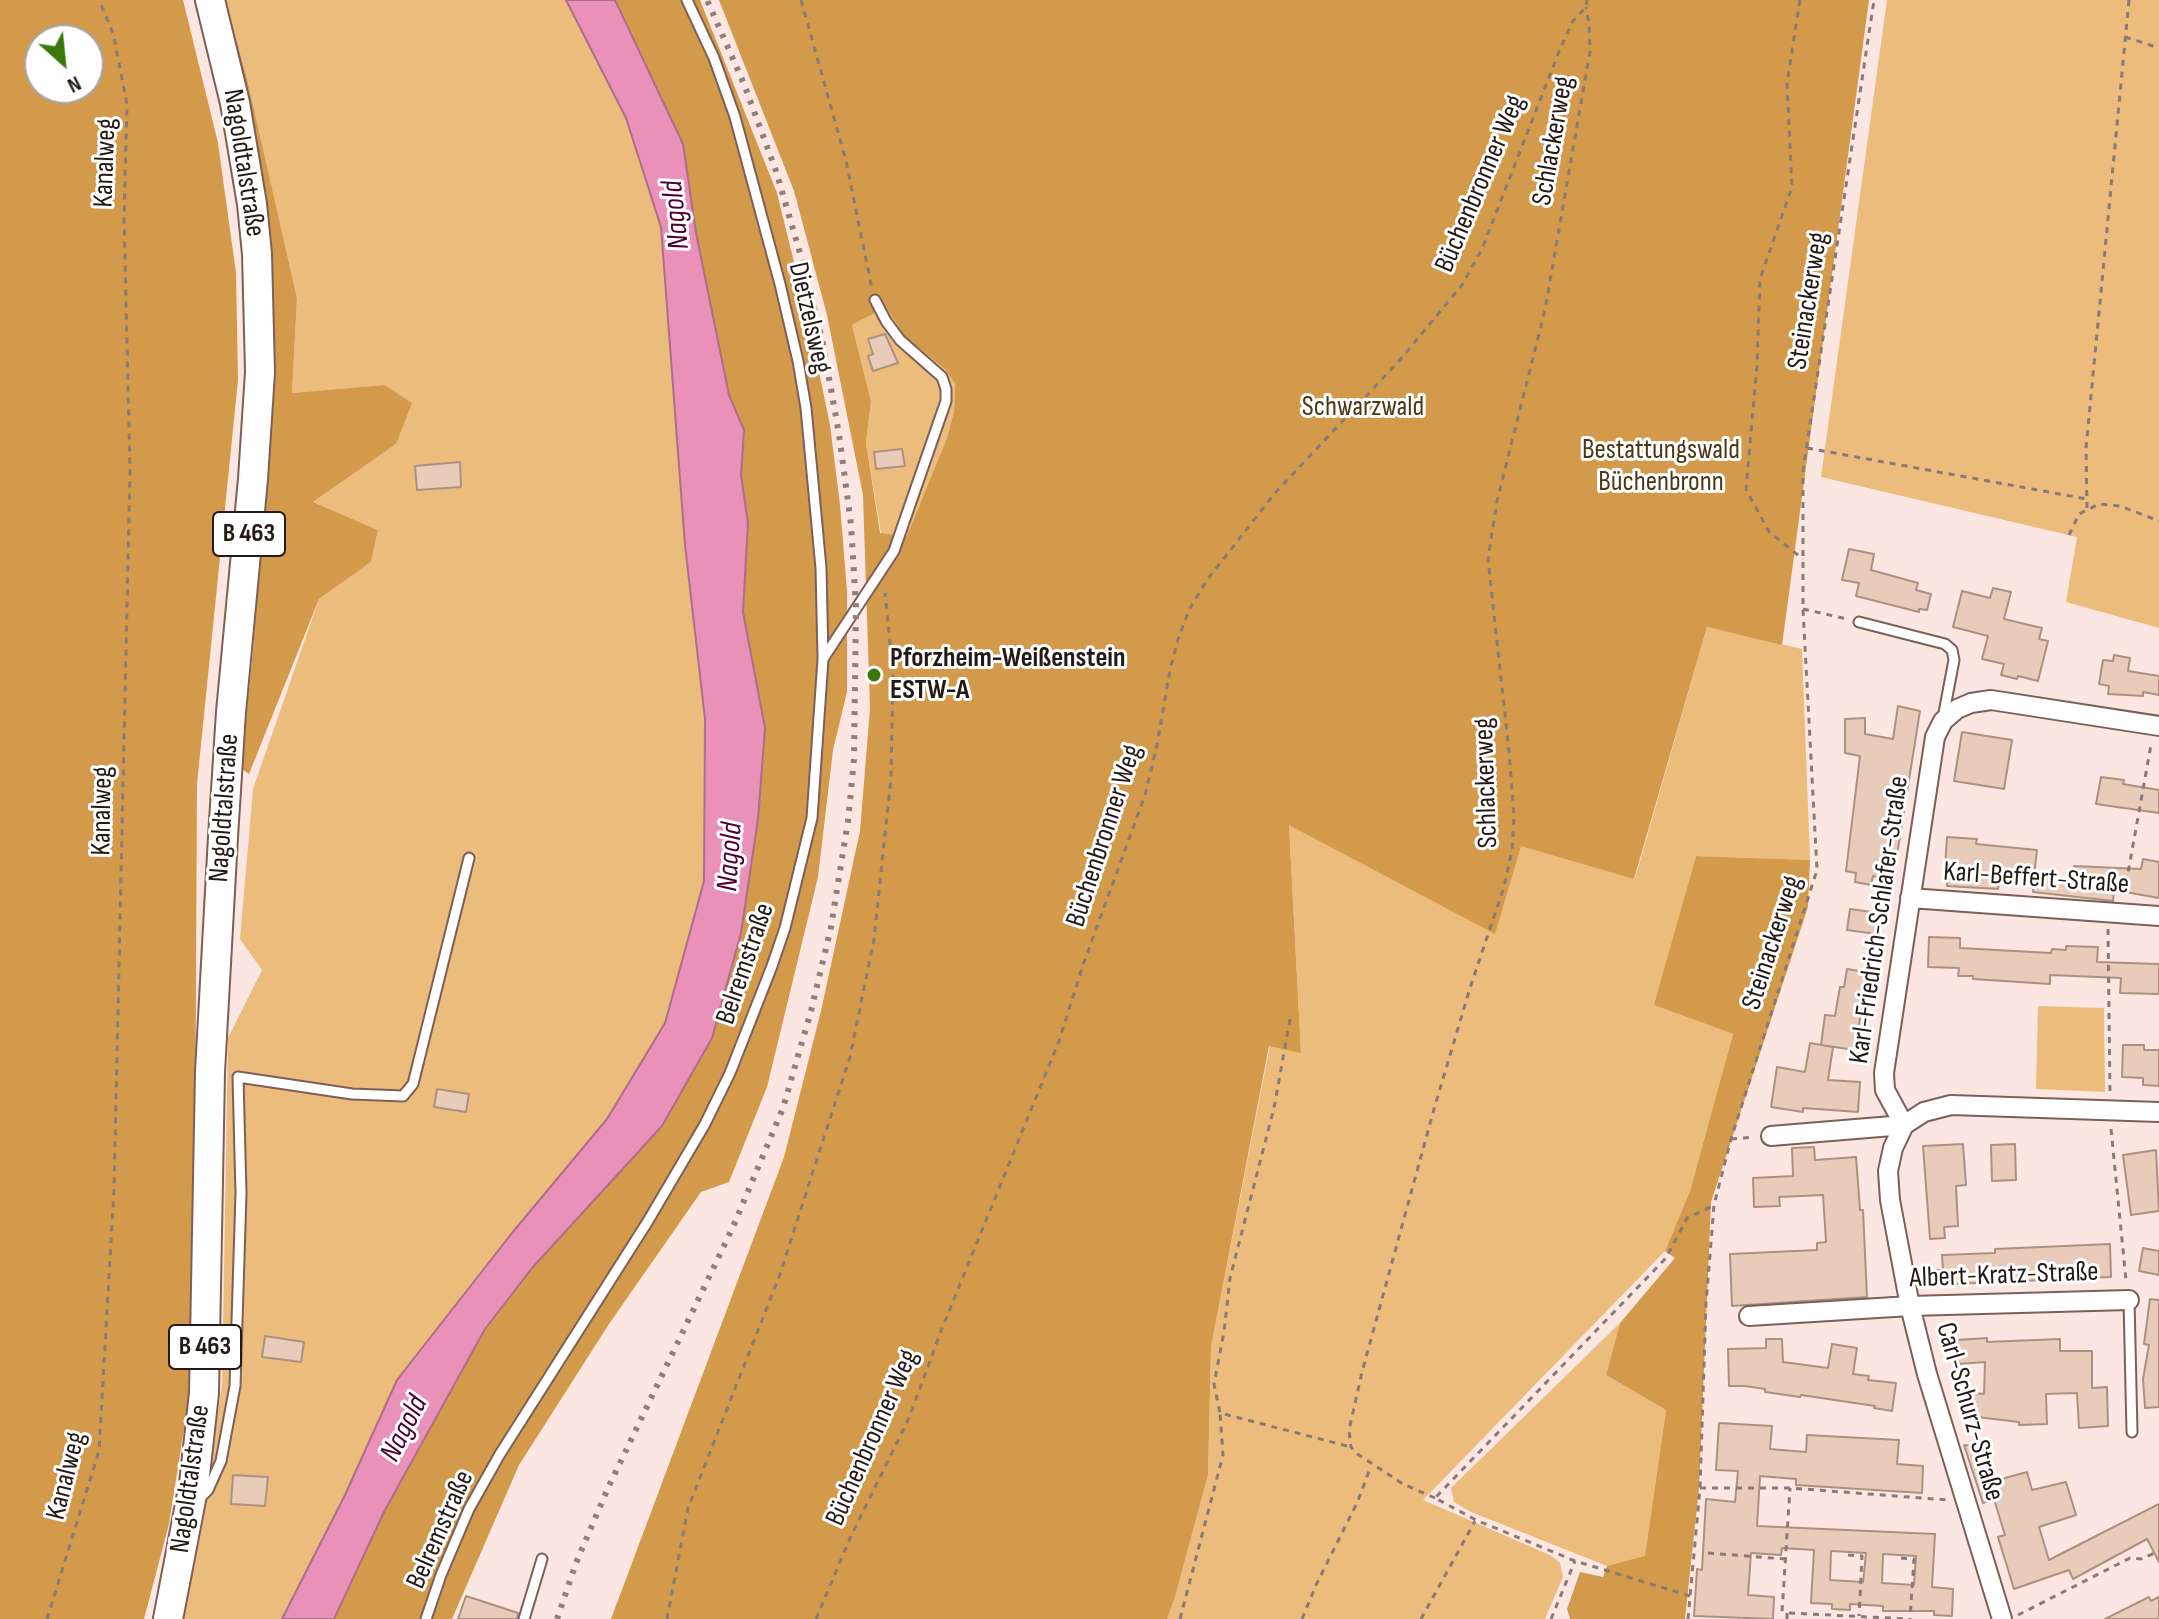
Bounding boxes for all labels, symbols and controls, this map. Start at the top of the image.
north arrow [24,24,104,104]
text: N [63,69,86,99]
street label: Schlackerweg [1526,74,1582,208]
street label: Nagoldtalstraße [215,87,271,239]
street label: Büchenbronner Weg [1429,90,1533,278]
street label: Kanalweg [88,118,124,208]
water label: Nagold [655,179,699,251]
street label: Steinackerweg [1782,230,1836,372]
street label: Dietzelsweg [780,259,838,377]
park label: Schwarzwald [1302,391,1424,425]
park label: Bestattungswald Büchenbronn [1582,434,1740,500]
road number: B 463 [213,512,285,556]
place label: Pforzheim-Weißenstein ESTW-A [890,642,1126,708]
marker: Pforzheim-Weißenstein ESTW-A [865,666,883,684]
street label: Schlackerweg [1468,717,1506,849]
street label: Nagoldtalstraße [203,733,247,883]
street label: Büchenbronner Weg [1060,741,1150,931]
street label: Kanalweg [85,766,121,856]
street label: Karl-Friedrich-Schlafer-Straße [1843,774,1917,1066]
water label: Nagold [711,821,751,893]
street label: Karl-Beffert-Straße [1942,856,2130,902]
street label: Steinackerweg [1736,872,1810,1014]
street label: Belremstraße [710,899,782,1029]
street label: Albert-Kratz-Straße [1909,1256,2099,1296]
street label: Carl-Schurz-Straße [1927,1319,2011,1505]
road number: B 463 [169,1325,241,1369]
street label: Büchenbronner Weg [819,1345,927,1531]
water label: Nagold [373,1390,437,1468]
street label: Nagoldtalstraße [164,1403,218,1555]
street label: Kanalweg [40,1429,94,1523]
street label: Belremstraße [400,1466,482,1594]

